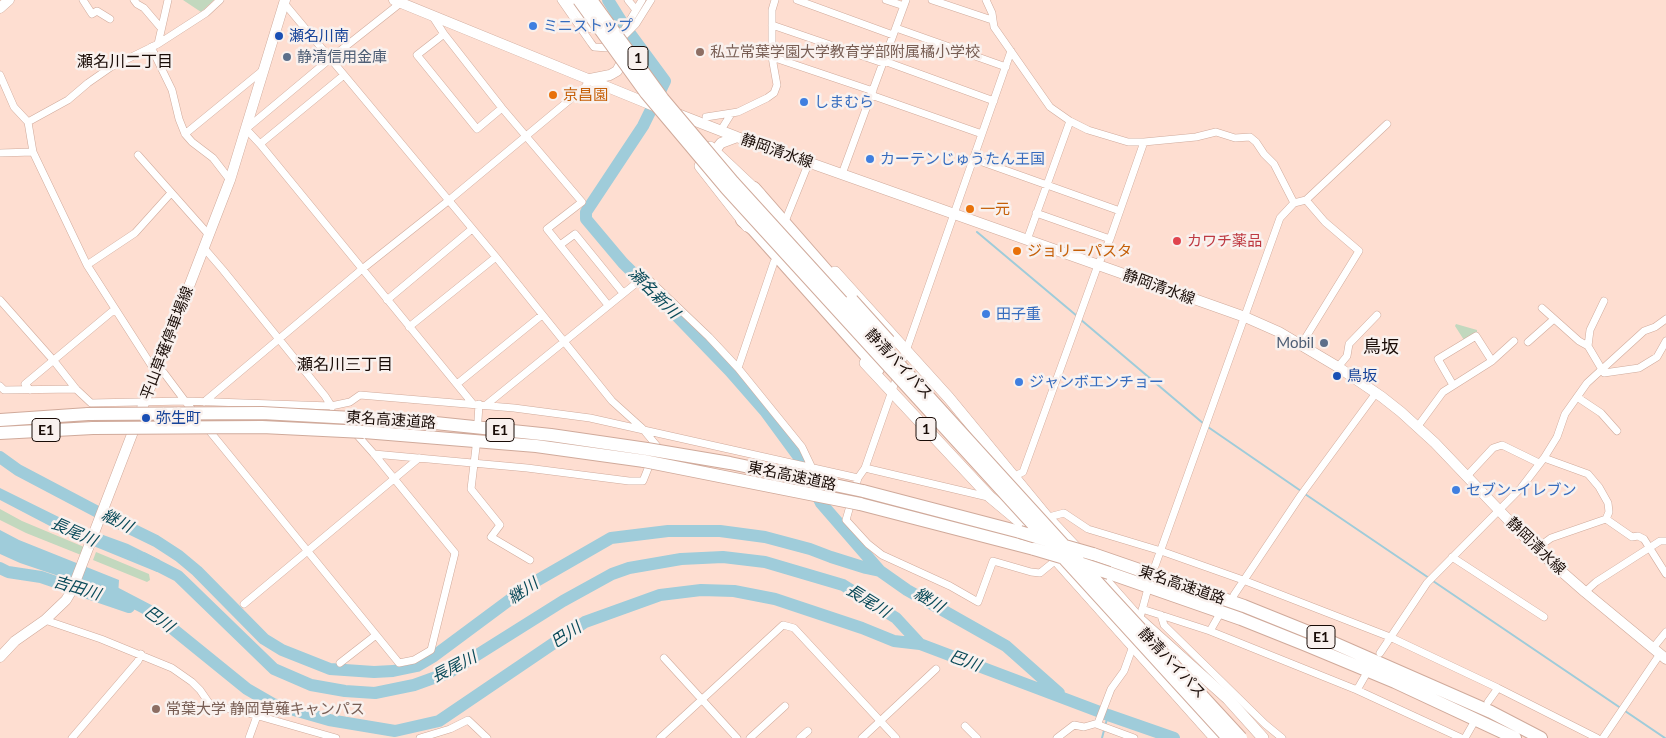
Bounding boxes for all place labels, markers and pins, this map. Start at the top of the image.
place label: ミニストップ [543,17,633,35]
marker: ミニストップ [527,20,539,32]
place label: 瀬名川南 [289,27,349,45]
marker: 瀬名川南 [273,30,285,42]
place label: 私立常葉学園大学教育学部附属橘小学校 [710,43,980,61]
marker: 私立常葉学園大学教育学部附属橘小学校 [694,46,706,58]
place label: 静清信用金庫 [297,48,387,66]
marker: 静清信用金庫 [281,51,293,63]
place label: 京昌園 [563,86,608,104]
marker: 京昌園 [547,89,559,101]
place label: しまむら [814,93,874,111]
marker: しまむら [798,96,810,108]
place label: カーテンじゅうたん王国 [880,150,1045,168]
marker: カーテンじゅうたん王国 [864,153,876,165]
place label: 一元 [980,200,1010,218]
marker: 一元 [964,203,976,215]
place label: カワチ薬品 [1187,232,1262,250]
marker: カワチ薬品 [1171,235,1183,247]
place label: ジョリーパスタ [1027,242,1132,260]
marker: ジョリーパスタ [1011,245,1023,257]
place label: 田子重 [996,305,1041,323]
marker: 田子重 [980,308,992,320]
place label: Mobil [1276,334,1314,352]
marker: Mobil [1318,337,1330,349]
place label: 鳥坂 [1347,367,1377,385]
marker: 鳥坂 [1331,370,1343,382]
place label: ジャンボエンチョー [1029,373,1164,391]
marker: ジャンボエンチョー [1013,376,1025,388]
place label: 弥生町 [156,409,201,427]
marker: 弥生町 [140,412,152,424]
place label: セブン-イレブン [1466,481,1577,499]
marker: セブン-イレブン [1450,484,1462,496]
place label: 常葉大学 静岡草薙キャンパス [166,700,365,718]
marker: 常葉大学 静岡草薙キャンパス [150,703,162,715]

